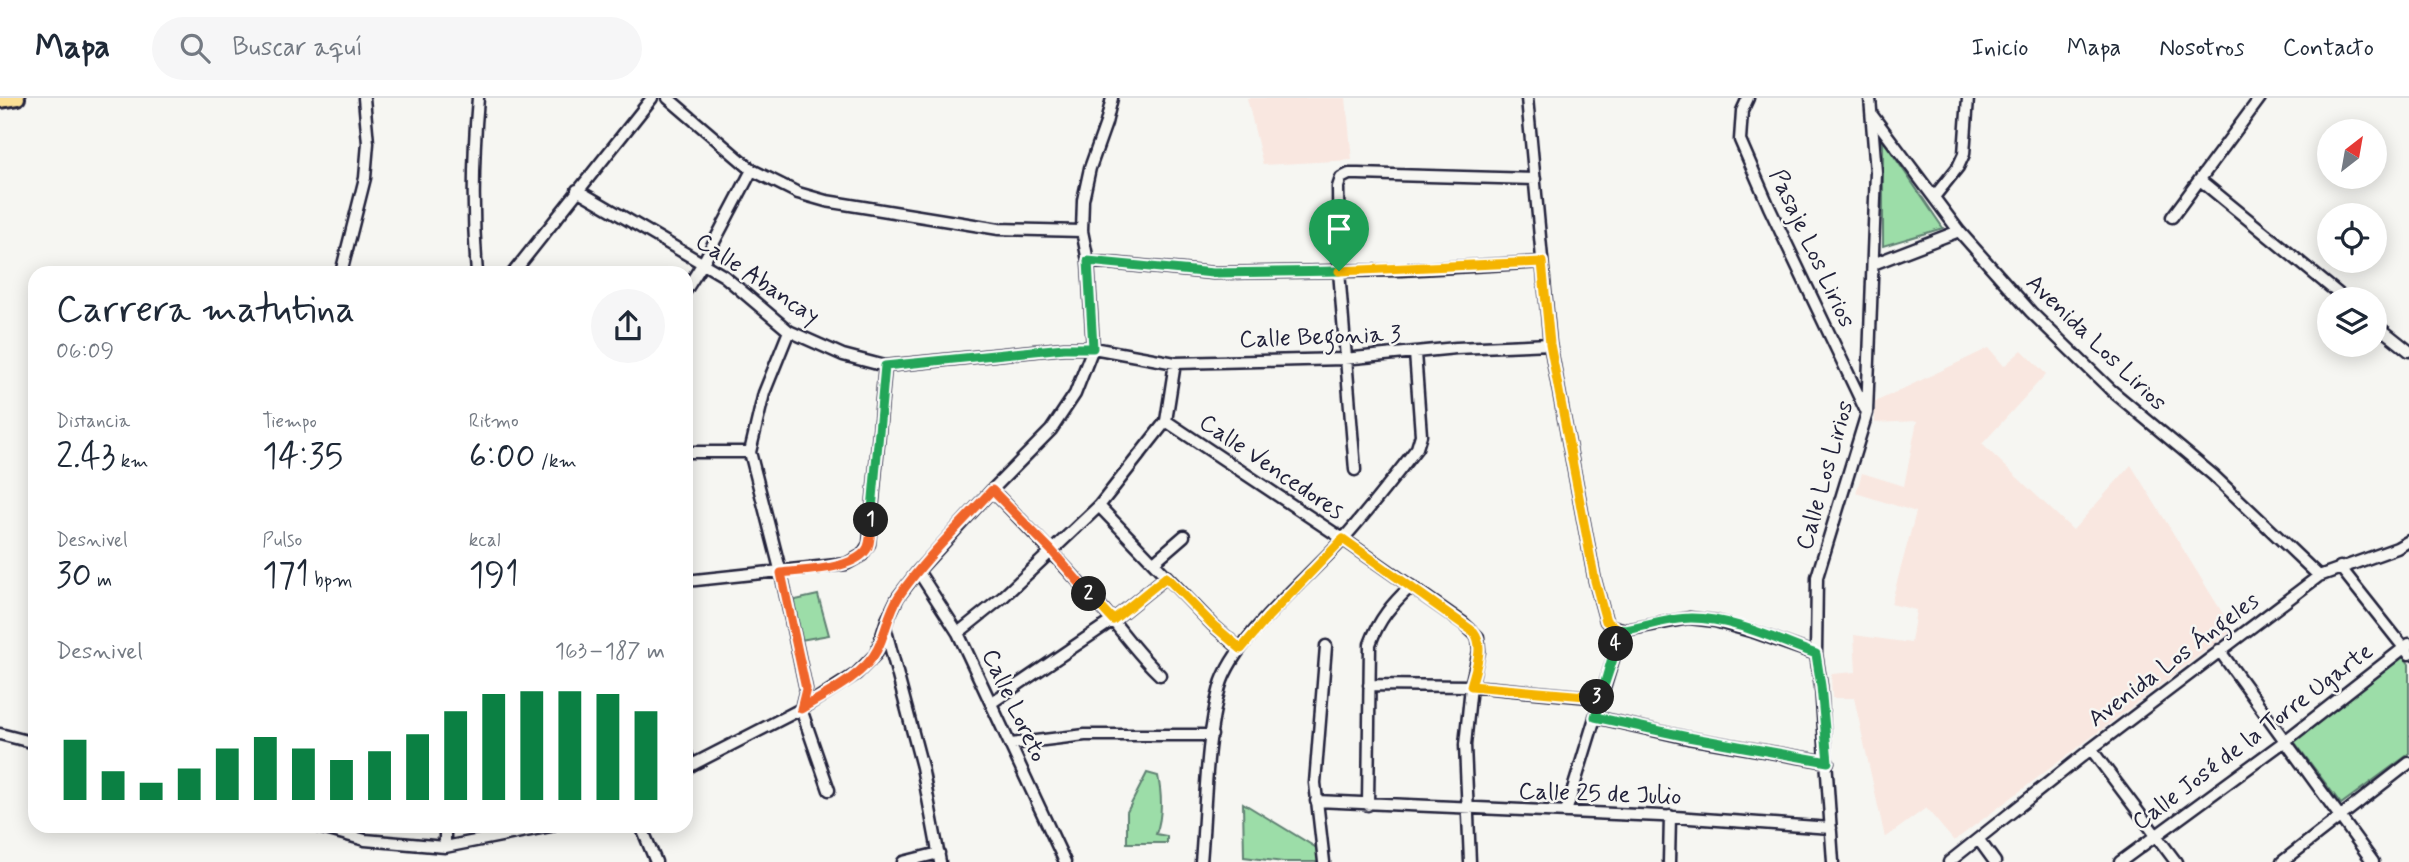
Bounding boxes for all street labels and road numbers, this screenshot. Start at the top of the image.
street label: Pasaje Los Lirios [1761,164,1862,333]
street label: Calle Abancay [689,226,825,332]
street label: Avenida Los Lirios [2019,268,2173,418]
street label: Calle Begonia 3 [1239,319,1402,359]
street label: Calle Los Lirios [1789,397,1862,554]
street label: Calle Vencedores [1193,407,1350,527]
street label: Avenida Los Ángeles [2082,585,2268,737]
street label: Calle José de la Torre Ugarte [2126,636,2380,838]
street label: Calle Loreto [974,644,1053,767]
street label: Calle 25 de Julio [1518,776,1682,813]

